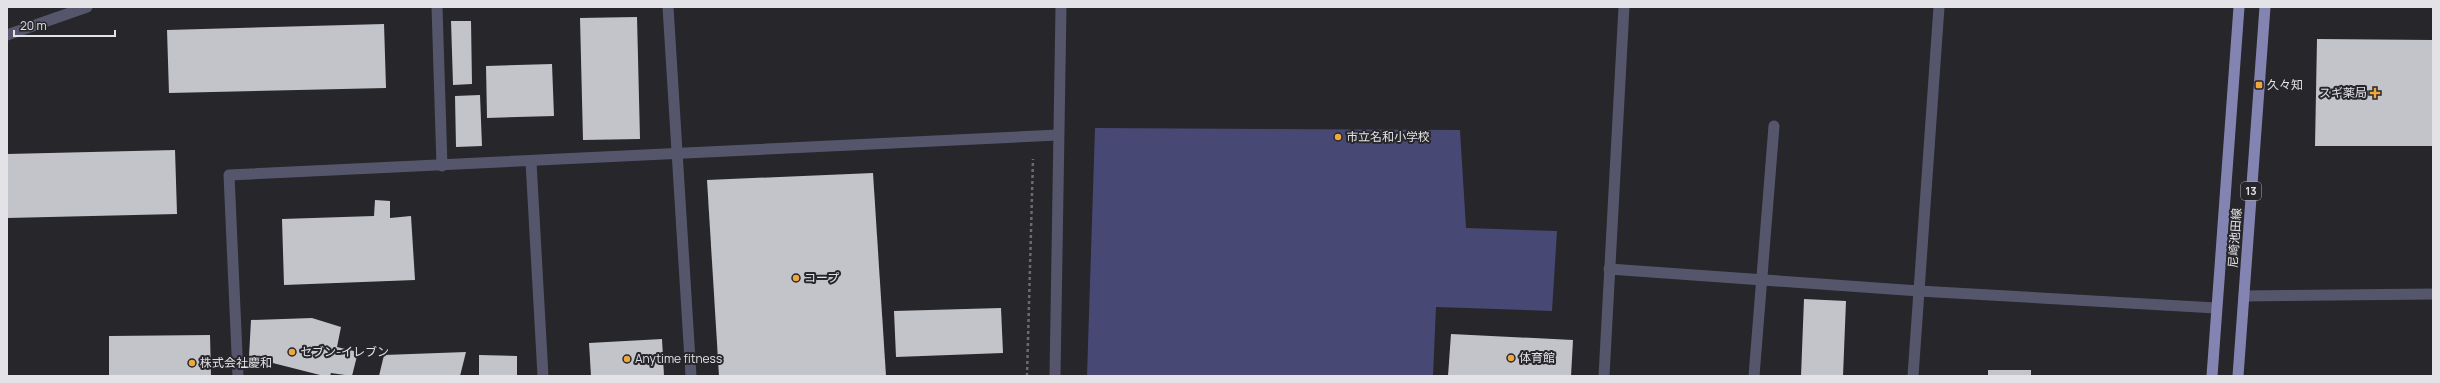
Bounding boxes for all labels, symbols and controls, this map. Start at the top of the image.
scale bar [14,12,115,38]
text: 20 m [20,17,47,34]
place label: 久々知 [2267,76,2303,93]
marker: 久々知 [2254,80,2264,90]
place label: スギ薬局 [2319,84,2367,101]
marker: スギ薬局 [2370,88,2380,98]
place label: 市立名和小学校 [1346,128,1430,145]
marker: 市立名和小学校 [1333,132,1343,142]
road number: 13 [2241,182,2261,200]
street label: 尼崎池田線 [2224,207,2245,268]
place label: コープ [804,269,839,286]
marker: コープ [791,273,801,283]
place label: セブン-イレブン [300,343,389,360]
marker: セブン-イレブン [287,347,297,357]
place label: 体育館 [1519,349,1555,366]
place label: Anytime fitness [635,350,722,367]
marker: 体育館 [1506,353,1516,363]
place label: 株式会社慶和 [200,354,272,371]
marker: Anytime fitness [622,354,632,364]
marker: 株式会社慶和 [187,358,197,368]

